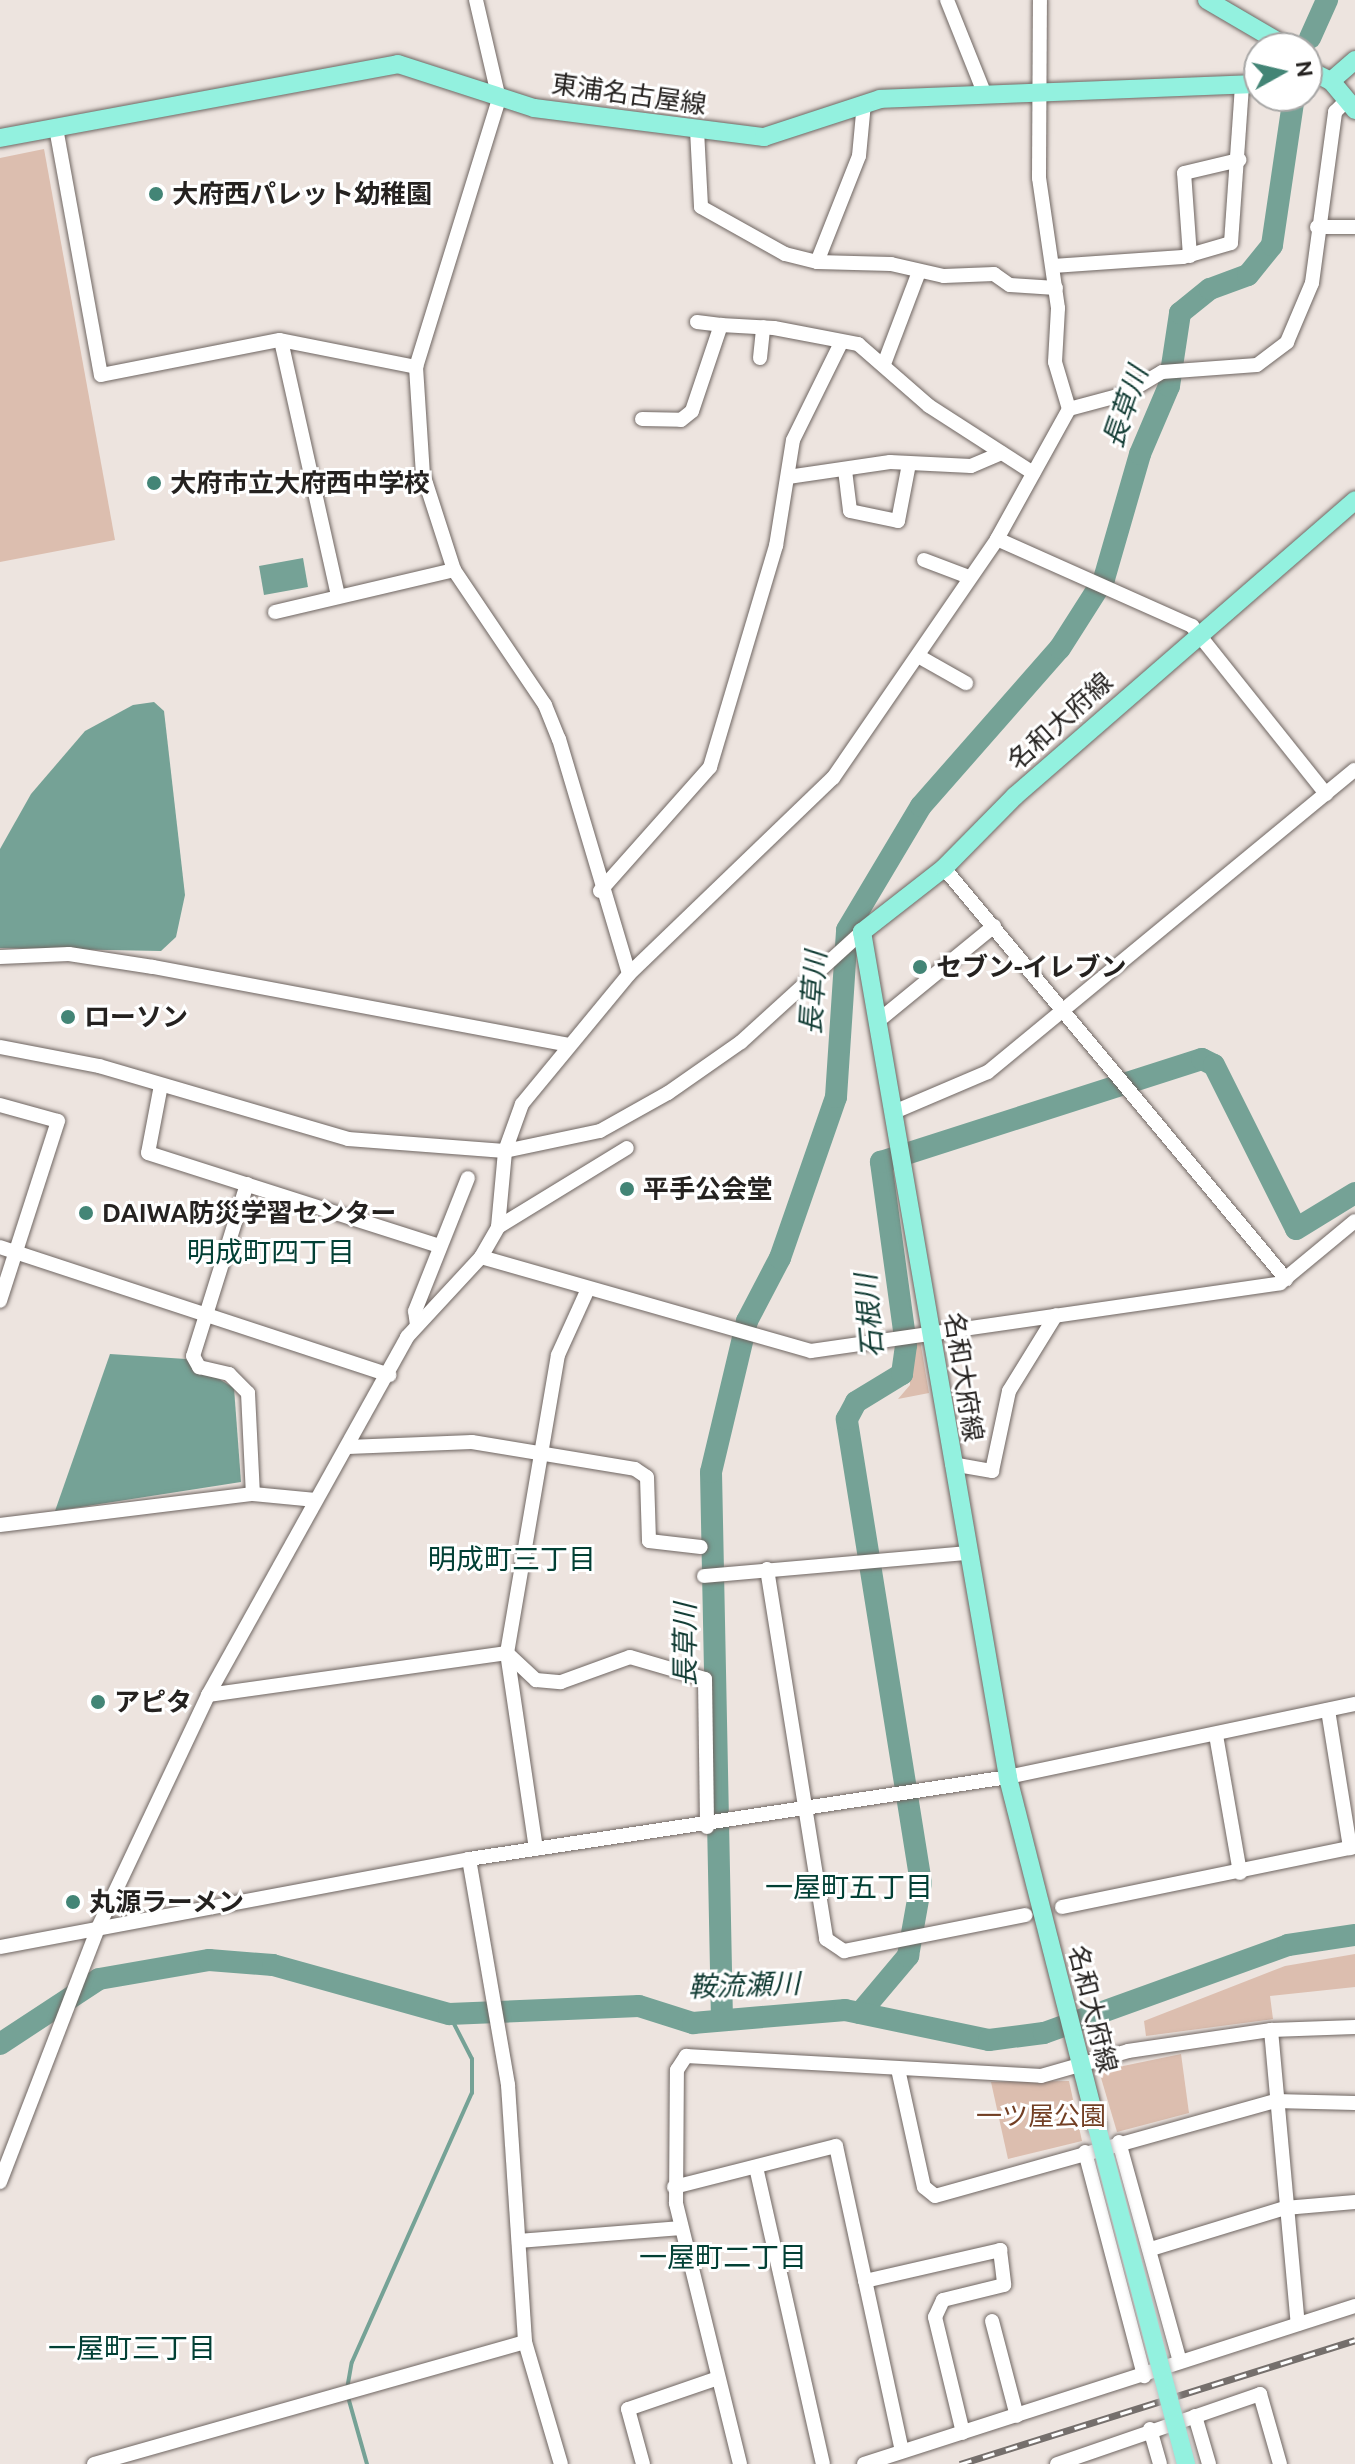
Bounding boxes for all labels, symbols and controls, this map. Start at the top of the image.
north arrow [1243,32,1323,112]
text: N [1292,59,1319,79]
street label: 東浦名古屋線 [550,68,708,120]
place label: 大府西パレット幼稚園 [172,178,432,210]
marker: 大府西パレット幼稚園 [147,185,165,203]
water label: 長草川 [1095,362,1155,452]
place label: 大府市立大府西中学校 [170,467,430,499]
marker: 大府市立大府西中学校 [145,474,163,492]
street label: 名和大府線 [1001,666,1119,776]
water label: 長草川 [793,950,833,1036]
place label: セブン-イレブン [936,951,1127,983]
marker: セブン-イレブン [911,958,929,976]
place label: ローソン [84,1001,188,1033]
marker: ローソン [59,1008,77,1026]
place label: 平手公会堂 [643,1173,773,1205]
marker: 平手公会堂 [618,1180,636,1198]
place label: DAIWA防災学習センター [102,1197,396,1229]
marker: DAIWA防災学習センター [77,1204,95,1222]
district label: 明成町四丁目 [187,1235,355,1269]
water label: 石根川 [849,1273,889,1359]
street label: 名和大府線 [938,1310,990,1444]
district label: 明成町三丁目 [428,1542,596,1576]
water label: 長草川 [668,1603,702,1687]
place label: アピタ [114,1686,192,1718]
marker: アピタ [89,1693,107,1711]
district label: 一屋町五丁目 [765,1870,933,1904]
place label: 丸源ラーメン [89,1886,245,1918]
marker: 丸源ラーメン [64,1893,82,1911]
street label: 名和大府線 [1062,1942,1124,2076]
water label: 鞍流瀬川 [687,1966,801,2004]
park label: 一ツ屋公園 [976,2100,1106,2132]
district label: 一屋町二丁目 [639,2240,807,2274]
district label: 一屋町三丁目 [48,2331,216,2365]

